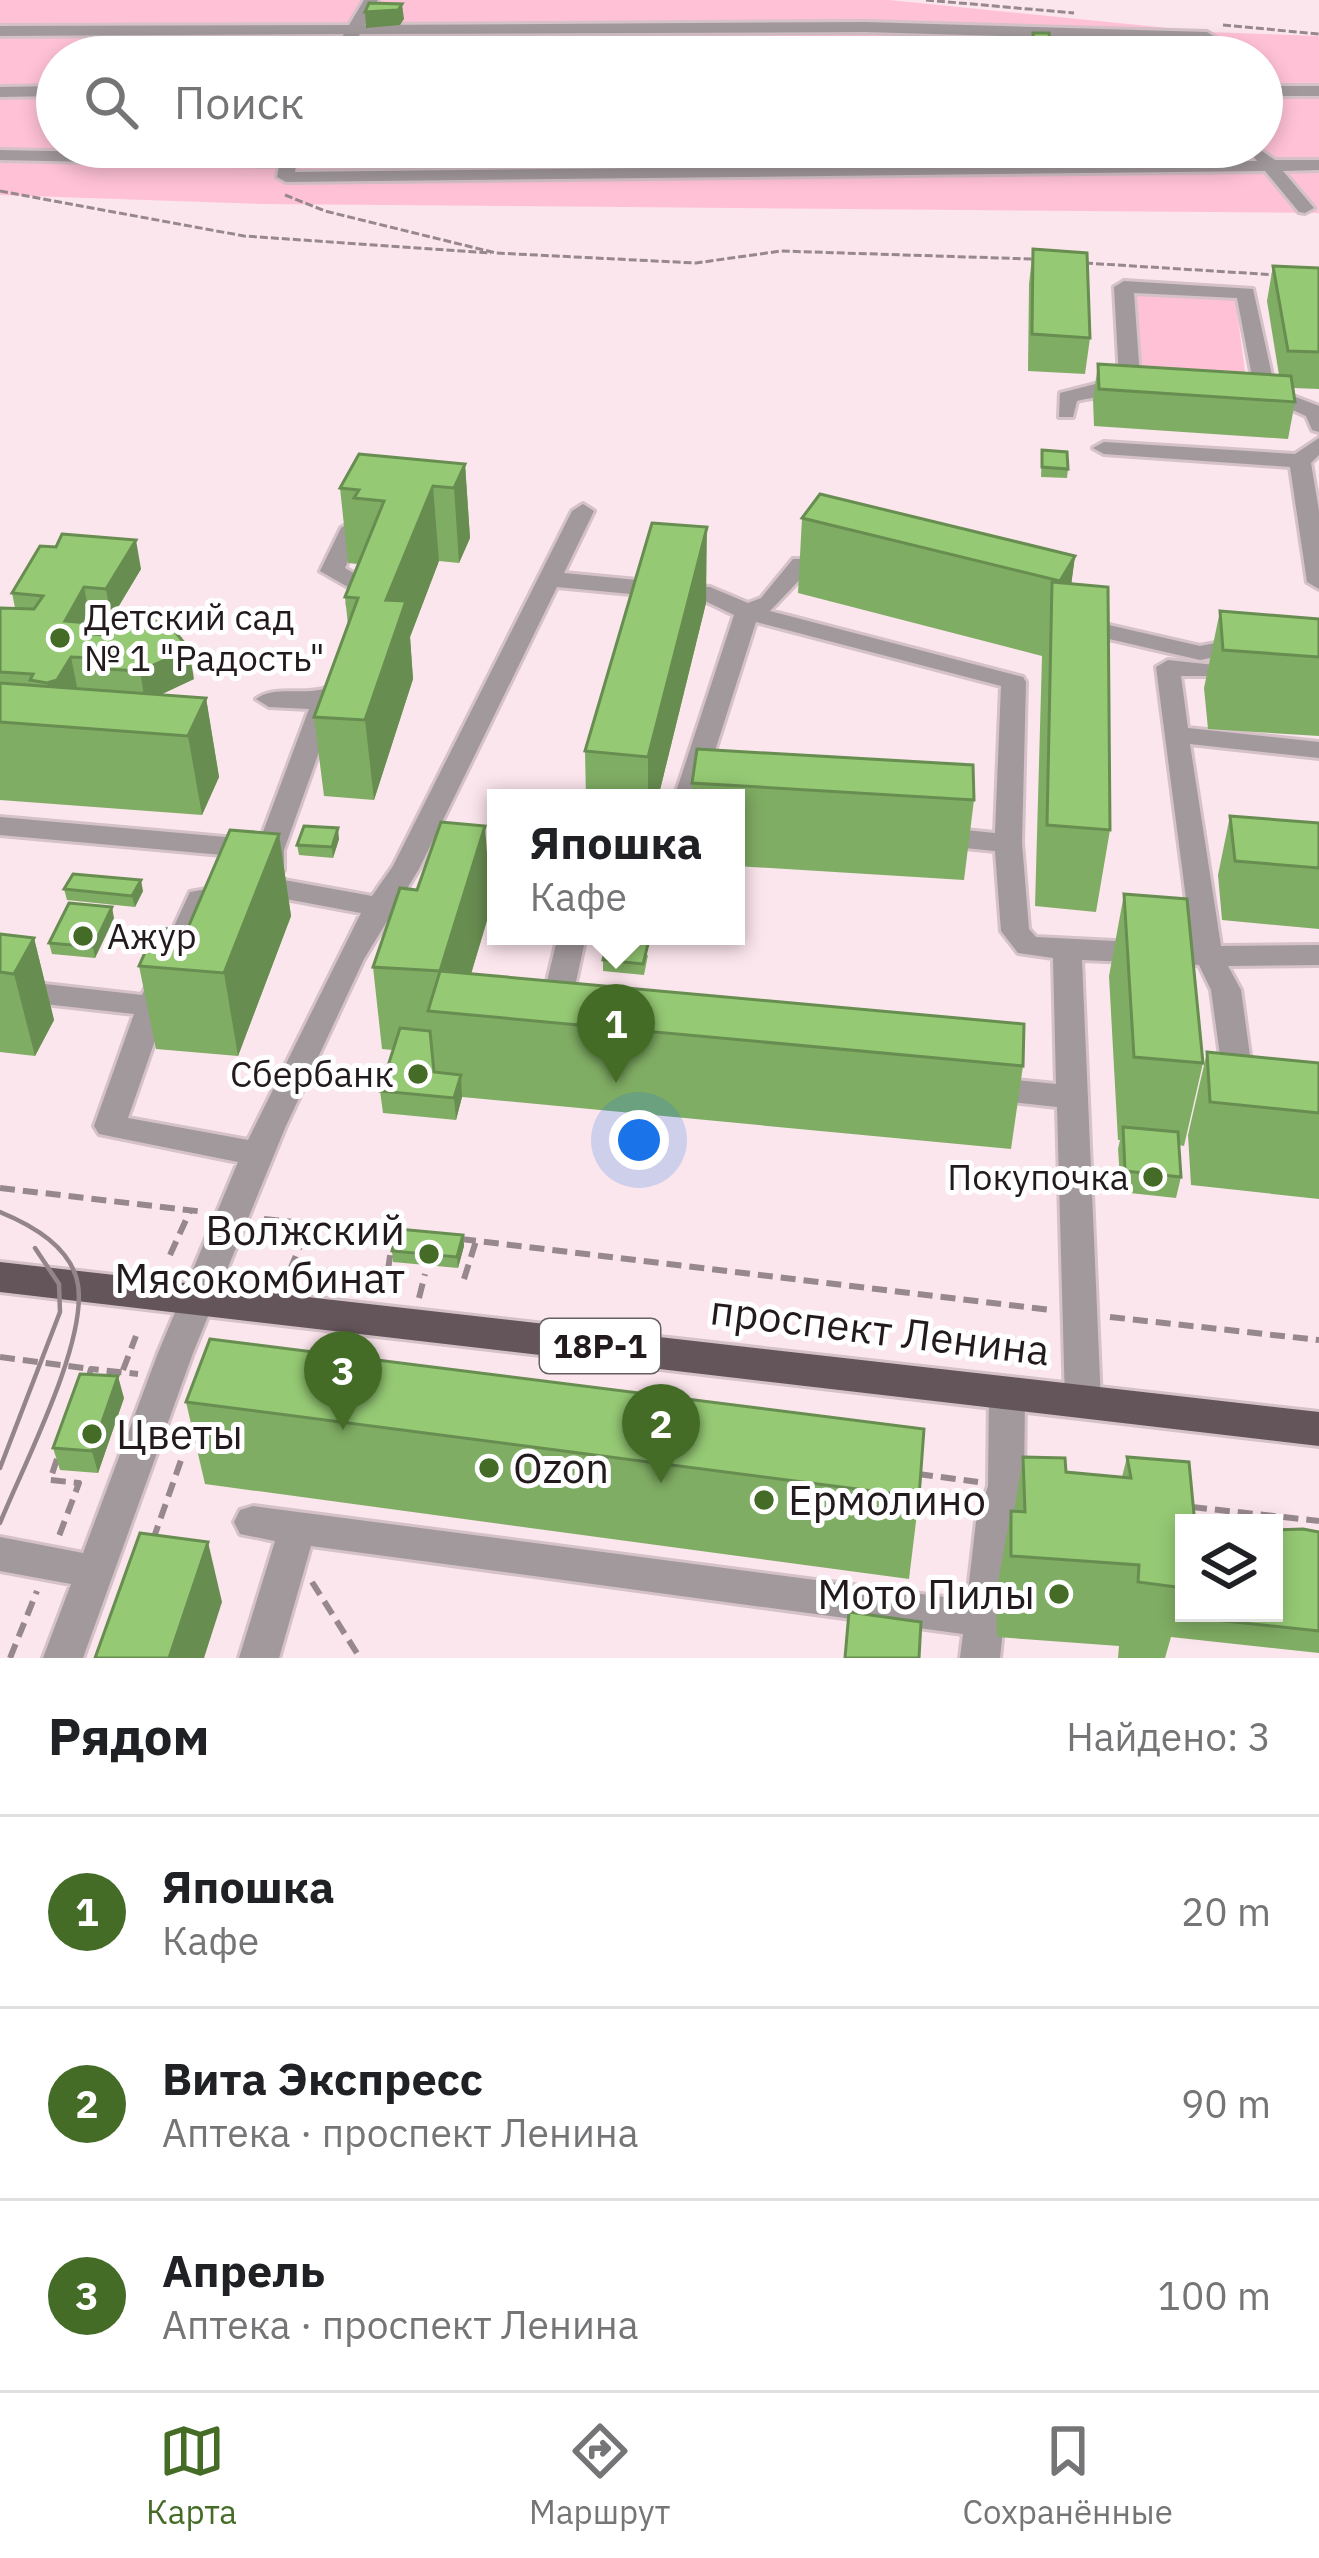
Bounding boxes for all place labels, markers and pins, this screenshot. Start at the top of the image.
place label: Детский сад № 1 "Радость" [84,593,325,681]
marker: Детский сад № 1 "Радость" [47,625,73,651]
place label: Ажур [107,912,197,959]
marker: Ажур [70,923,96,949]
pin: 1 [577,984,655,1083]
place label: Сбербанк [230,1050,394,1097]
marker: Сбербанк [405,1061,431,1087]
place label: Покупочка [947,1153,1129,1200]
marker: Покупочка [1140,1164,1166,1190]
place label: Волжский Мясокомбинат [114,1202,405,1305]
marker: Волжский Мясокомбинат [416,1241,442,1267]
pin: 3 [304,1331,382,1430]
pin: 2 [622,1384,700,1483]
place label: Цветы [116,1406,243,1461]
marker: Цветы [79,1421,105,1447]
place label: Ozon [513,1440,609,1495]
marker: Ozon [476,1455,502,1481]
place label: Ермолино [788,1472,986,1527]
marker: Ермолино [751,1487,777,1513]
place label: Мото Пилы [817,1566,1035,1621]
marker: Мото Пилы [1046,1581,1072,1607]

